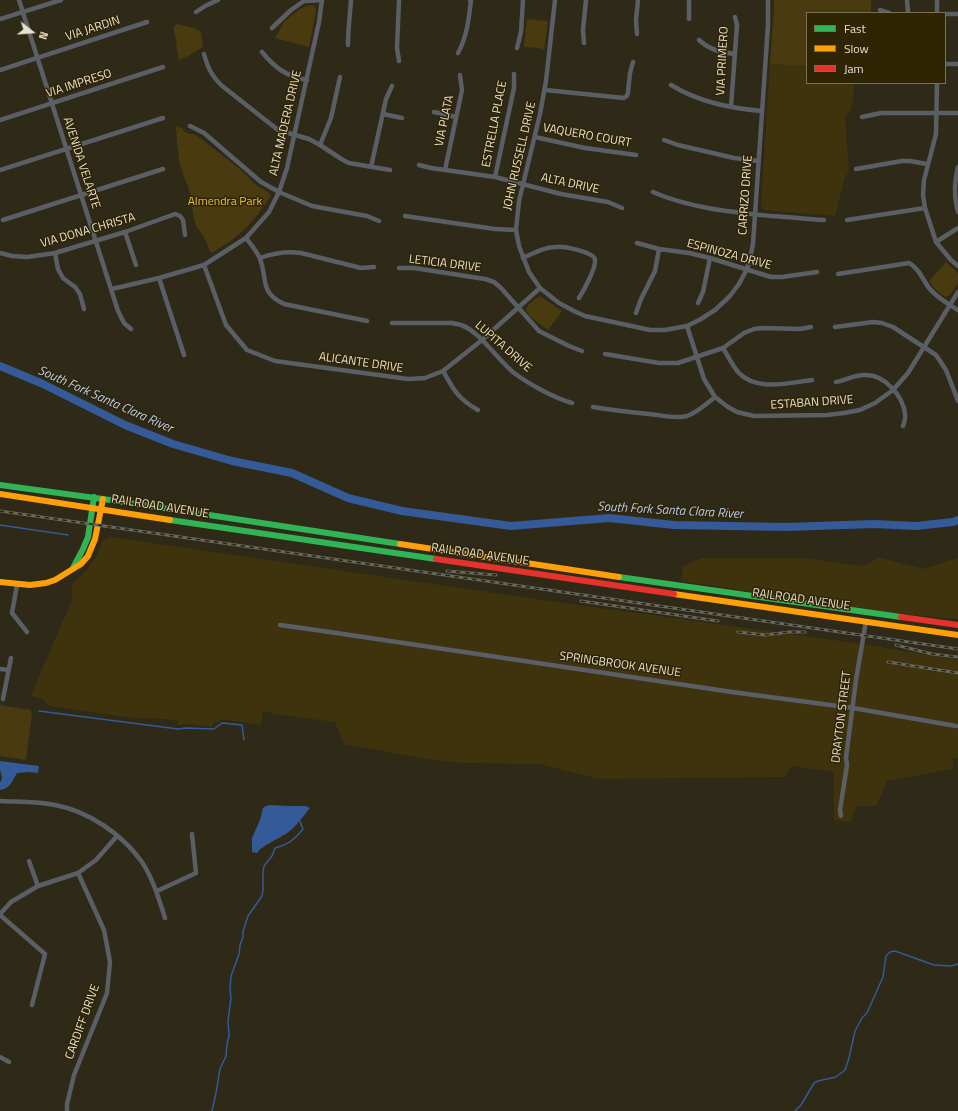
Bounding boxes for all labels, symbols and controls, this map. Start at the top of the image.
north arrow [12,12,52,52]
legend [806,12,946,84]
street label: VIA JARDIN [64,13,122,45]
text: Fast [844,19,866,38]
street label: VIA PRIMERO [714,26,732,96]
text: N [35,30,52,41]
text: Slow [844,39,869,58]
text: Jam [844,59,864,78]
street label: VIA IMPRESO [44,67,114,101]
street label: ALTA MADERA DRIVE [267,69,305,177]
street label: ESTRELLA PLACE [480,80,510,168]
street label: VIA PLATA [433,94,457,148]
street label: JOHN RUSSELL DRIVE [501,100,539,212]
street label: AVENIDA VELARTE [59,115,103,211]
street label: VAQUERO COURT [542,121,632,151]
street label: CARRIZO DRIVE [736,155,756,235]
street label: ALTA DRIVE [540,171,600,197]
park label: Almendra Park [188,195,262,209]
street label: VIA DONA CHRISTA [39,211,137,251]
street label: ESPINOZA DRIVE [685,237,773,273]
street label: LETICIA DRIVE [408,252,482,276]
street label: LUPITA DRIVE [472,318,534,376]
street label: ALICANTE DRIVE [318,350,404,376]
water label: South Fork Santa Clara River [35,363,175,437]
street label: ESTABAN DRIVE [770,393,854,413]
street label: RAILROAD AVENUE [110,492,210,522]
water label: South Fork Santa Clara River [597,499,743,523]
street label: RAILROAD AVENUE [430,541,530,569]
street label: RAILROAD AVENUE [751,586,851,614]
street label: SPRINGBROOK AVENUE [558,649,682,681]
street label: DRAYTON STREET [829,670,855,764]
street label: CARDIFF DRIVE [63,983,103,1061]

